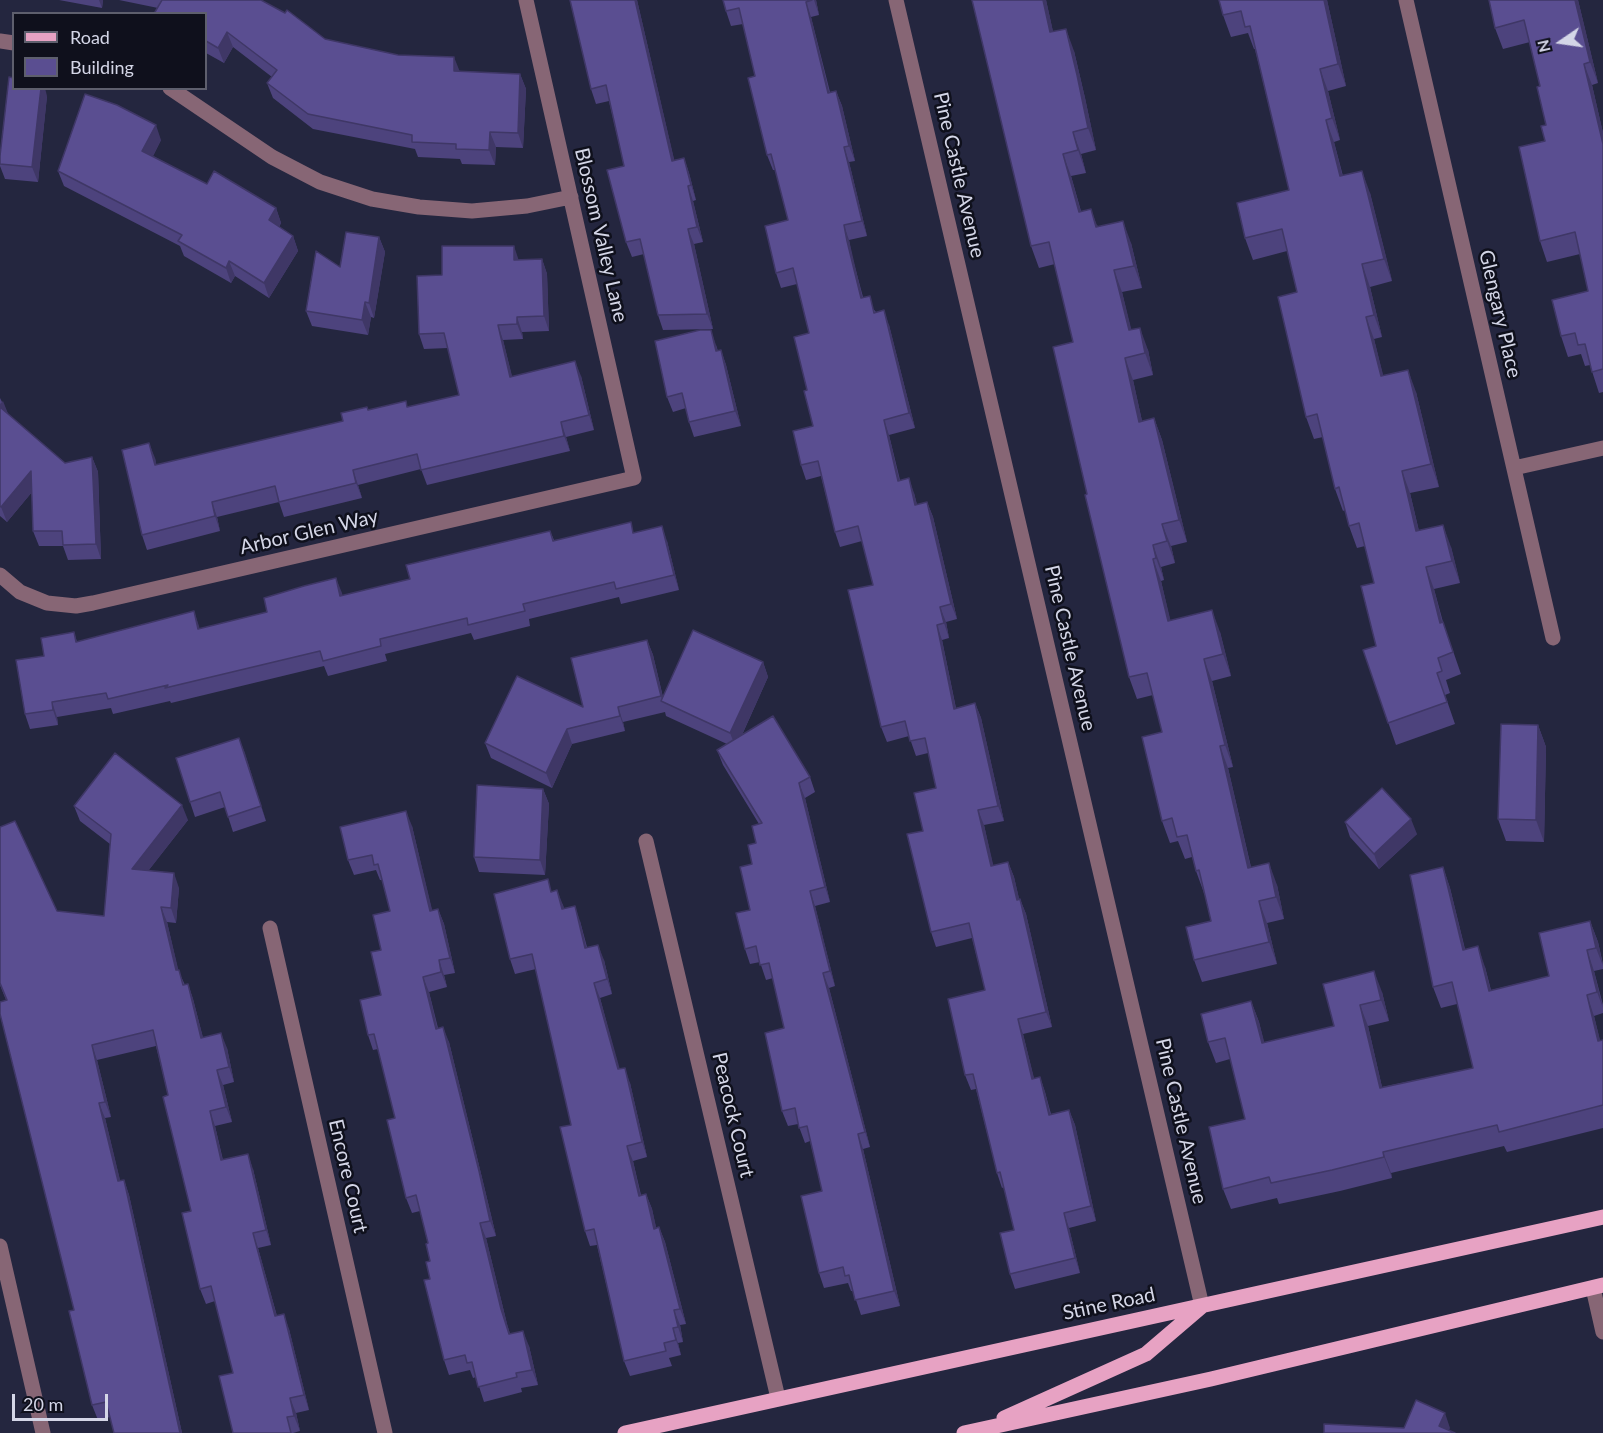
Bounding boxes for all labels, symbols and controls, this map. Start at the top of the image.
legend [12,12,207,90]
north arrow [1531,12,1591,72]
text: Road [70,26,110,48]
text: N [1532,38,1554,54]
text: Building [70,56,134,78]
street label: Pine Castle Avenue [928,90,990,260]
street label: Blossom Valley Lane [569,146,633,324]
street label: Glengary Place [1474,248,1526,380]
street label: Arbor Glen Way [237,504,381,560]
street label: Pine Castle Avenue [1039,563,1101,733]
street label: Pine Castle Avenue [1150,1036,1212,1206]
street label: Peacock Court [707,1050,759,1180]
street label: Encore Court [323,1117,373,1235]
street label: Stine Road [1061,1282,1157,1326]
scale bar [15,1382,111,1420]
text: 20 m [23,1393,63,1415]

